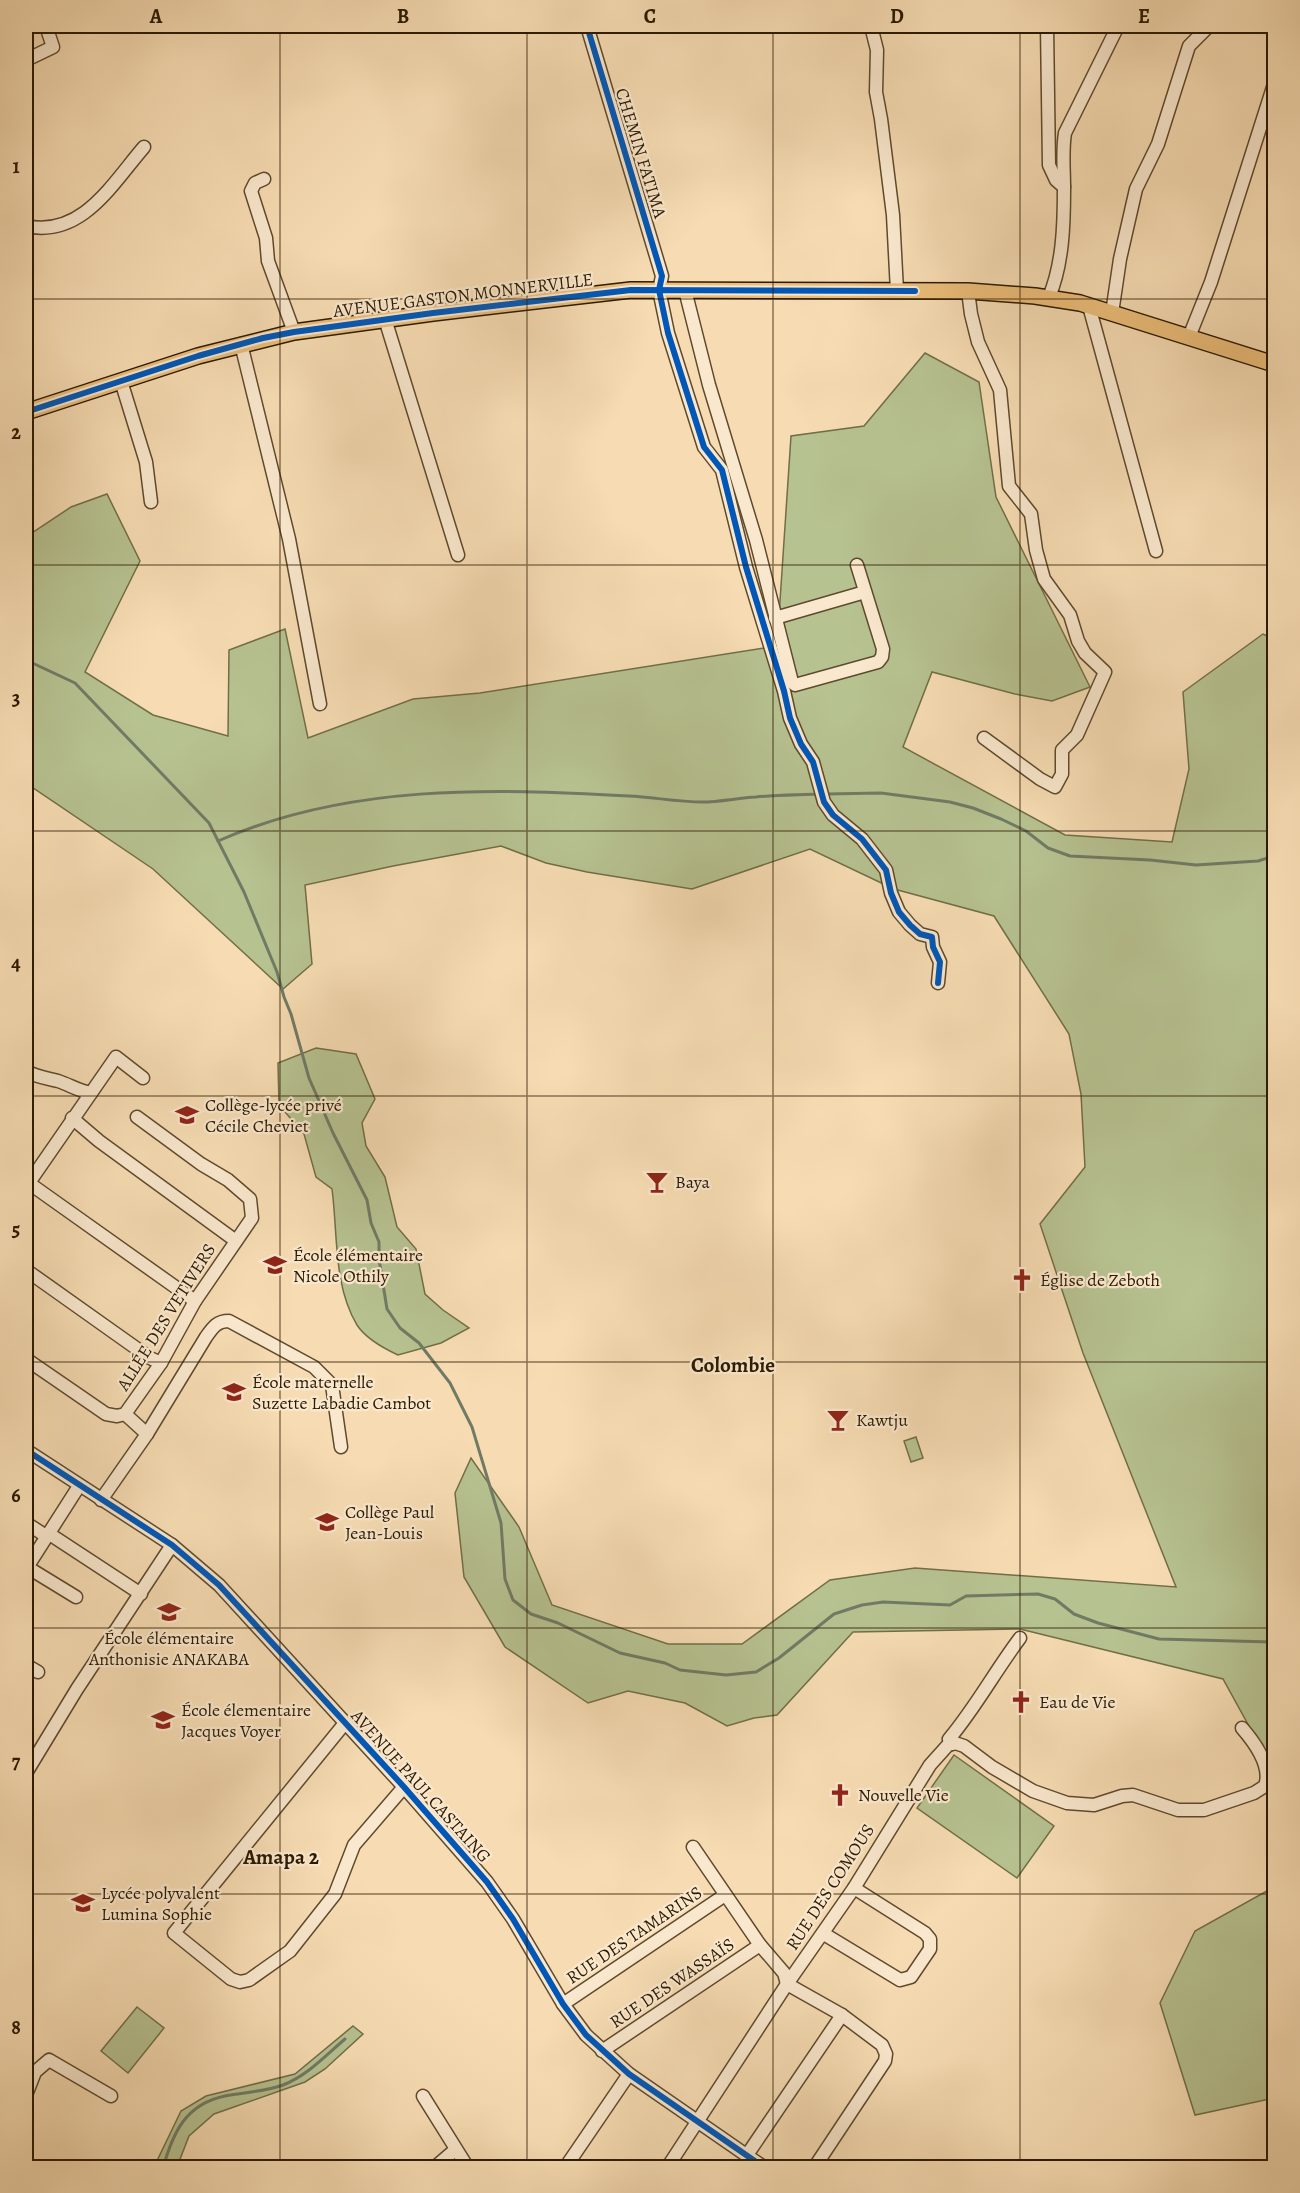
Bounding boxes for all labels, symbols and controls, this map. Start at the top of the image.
text: A [149,3,163,30]
text: B [397,3,409,30]
text: C [644,3,656,30]
text: D [890,3,904,30]
text: E [1138,3,1150,30]
street label: CHEMIN FATIMA [610,85,672,221]
text: 1 [12,153,20,180]
street label: AVENUE GASTON MONNERVILLE [331,267,594,323]
text: 2 [11,419,21,446]
text: 3 [12,685,20,712]
text: 4 [11,950,21,977]
place label: Collège-lycée privé Cécile Cheviet [205,1093,342,1138]
school or university icon: Collège-lycée privé Cécile Cheviet [174,1102,200,1128]
bar icon: Baya [644,1169,670,1195]
place label: Baya [675,1170,711,1194]
text: 5 [12,1216,20,1243]
street label: ALLÉE DES VETIVERS [110,1239,221,1396]
place label: École élémentaire Nicole Othily [293,1243,423,1288]
school or university icon: École élémentaire Nicole Othily [262,1252,288,1278]
church icon: Église de Zeboth [1009,1267,1035,1293]
place label: Église de Zeboth [1040,1268,1161,1292]
district label: Colombie [691,1351,775,1379]
place label: École maternelle Suzette Labadie Cambot [252,1370,431,1415]
school or university icon: École maternelle Suzette Labadie Cambot [221,1379,247,1405]
bar icon: Kawtju [825,1407,851,1433]
place label: Kawtju [856,1408,908,1432]
text: 6 [11,1482,21,1509]
place label: Collège Paul Jean-Louis [345,1500,435,1545]
school or university icon: Collège Paul Jean-Louis [314,1509,340,1535]
school or university icon: École élémentaire Anthonisie ANAKABA [156,1599,182,1625]
place label: École élémentaire Anthonisie ANAKABA [88,1626,249,1671]
church icon: Eau de Vie [1008,1689,1034,1715]
place label: Eau de Vie [1039,1690,1116,1714]
place label: École élementaire Jacques Voyer [181,1698,311,1743]
street label: AVENUE PAUL CASTAING [345,1704,496,1868]
school or university icon: École élementaire Jacques Voyer [150,1707,176,1733]
text: 7 [12,1748,21,1775]
church icon: Nouvelle Vie [827,1782,853,1808]
place label: Nouvelle Vie [858,1783,949,1807]
street label: RUE DES COMOUS [780,1819,880,1955]
district label: Amapa 2 [242,1843,319,1871]
place label: Lycée polyvalent Lumina Sophie [101,1881,220,1926]
street label: RUE DES TAMARINS [561,1881,707,1989]
school or university icon: Lycée polyvalent Lumina Sophie [70,1890,96,1916]
street label: RUE DES WASSAÏS [605,1932,739,2034]
text: 8 [11,2014,21,2041]

